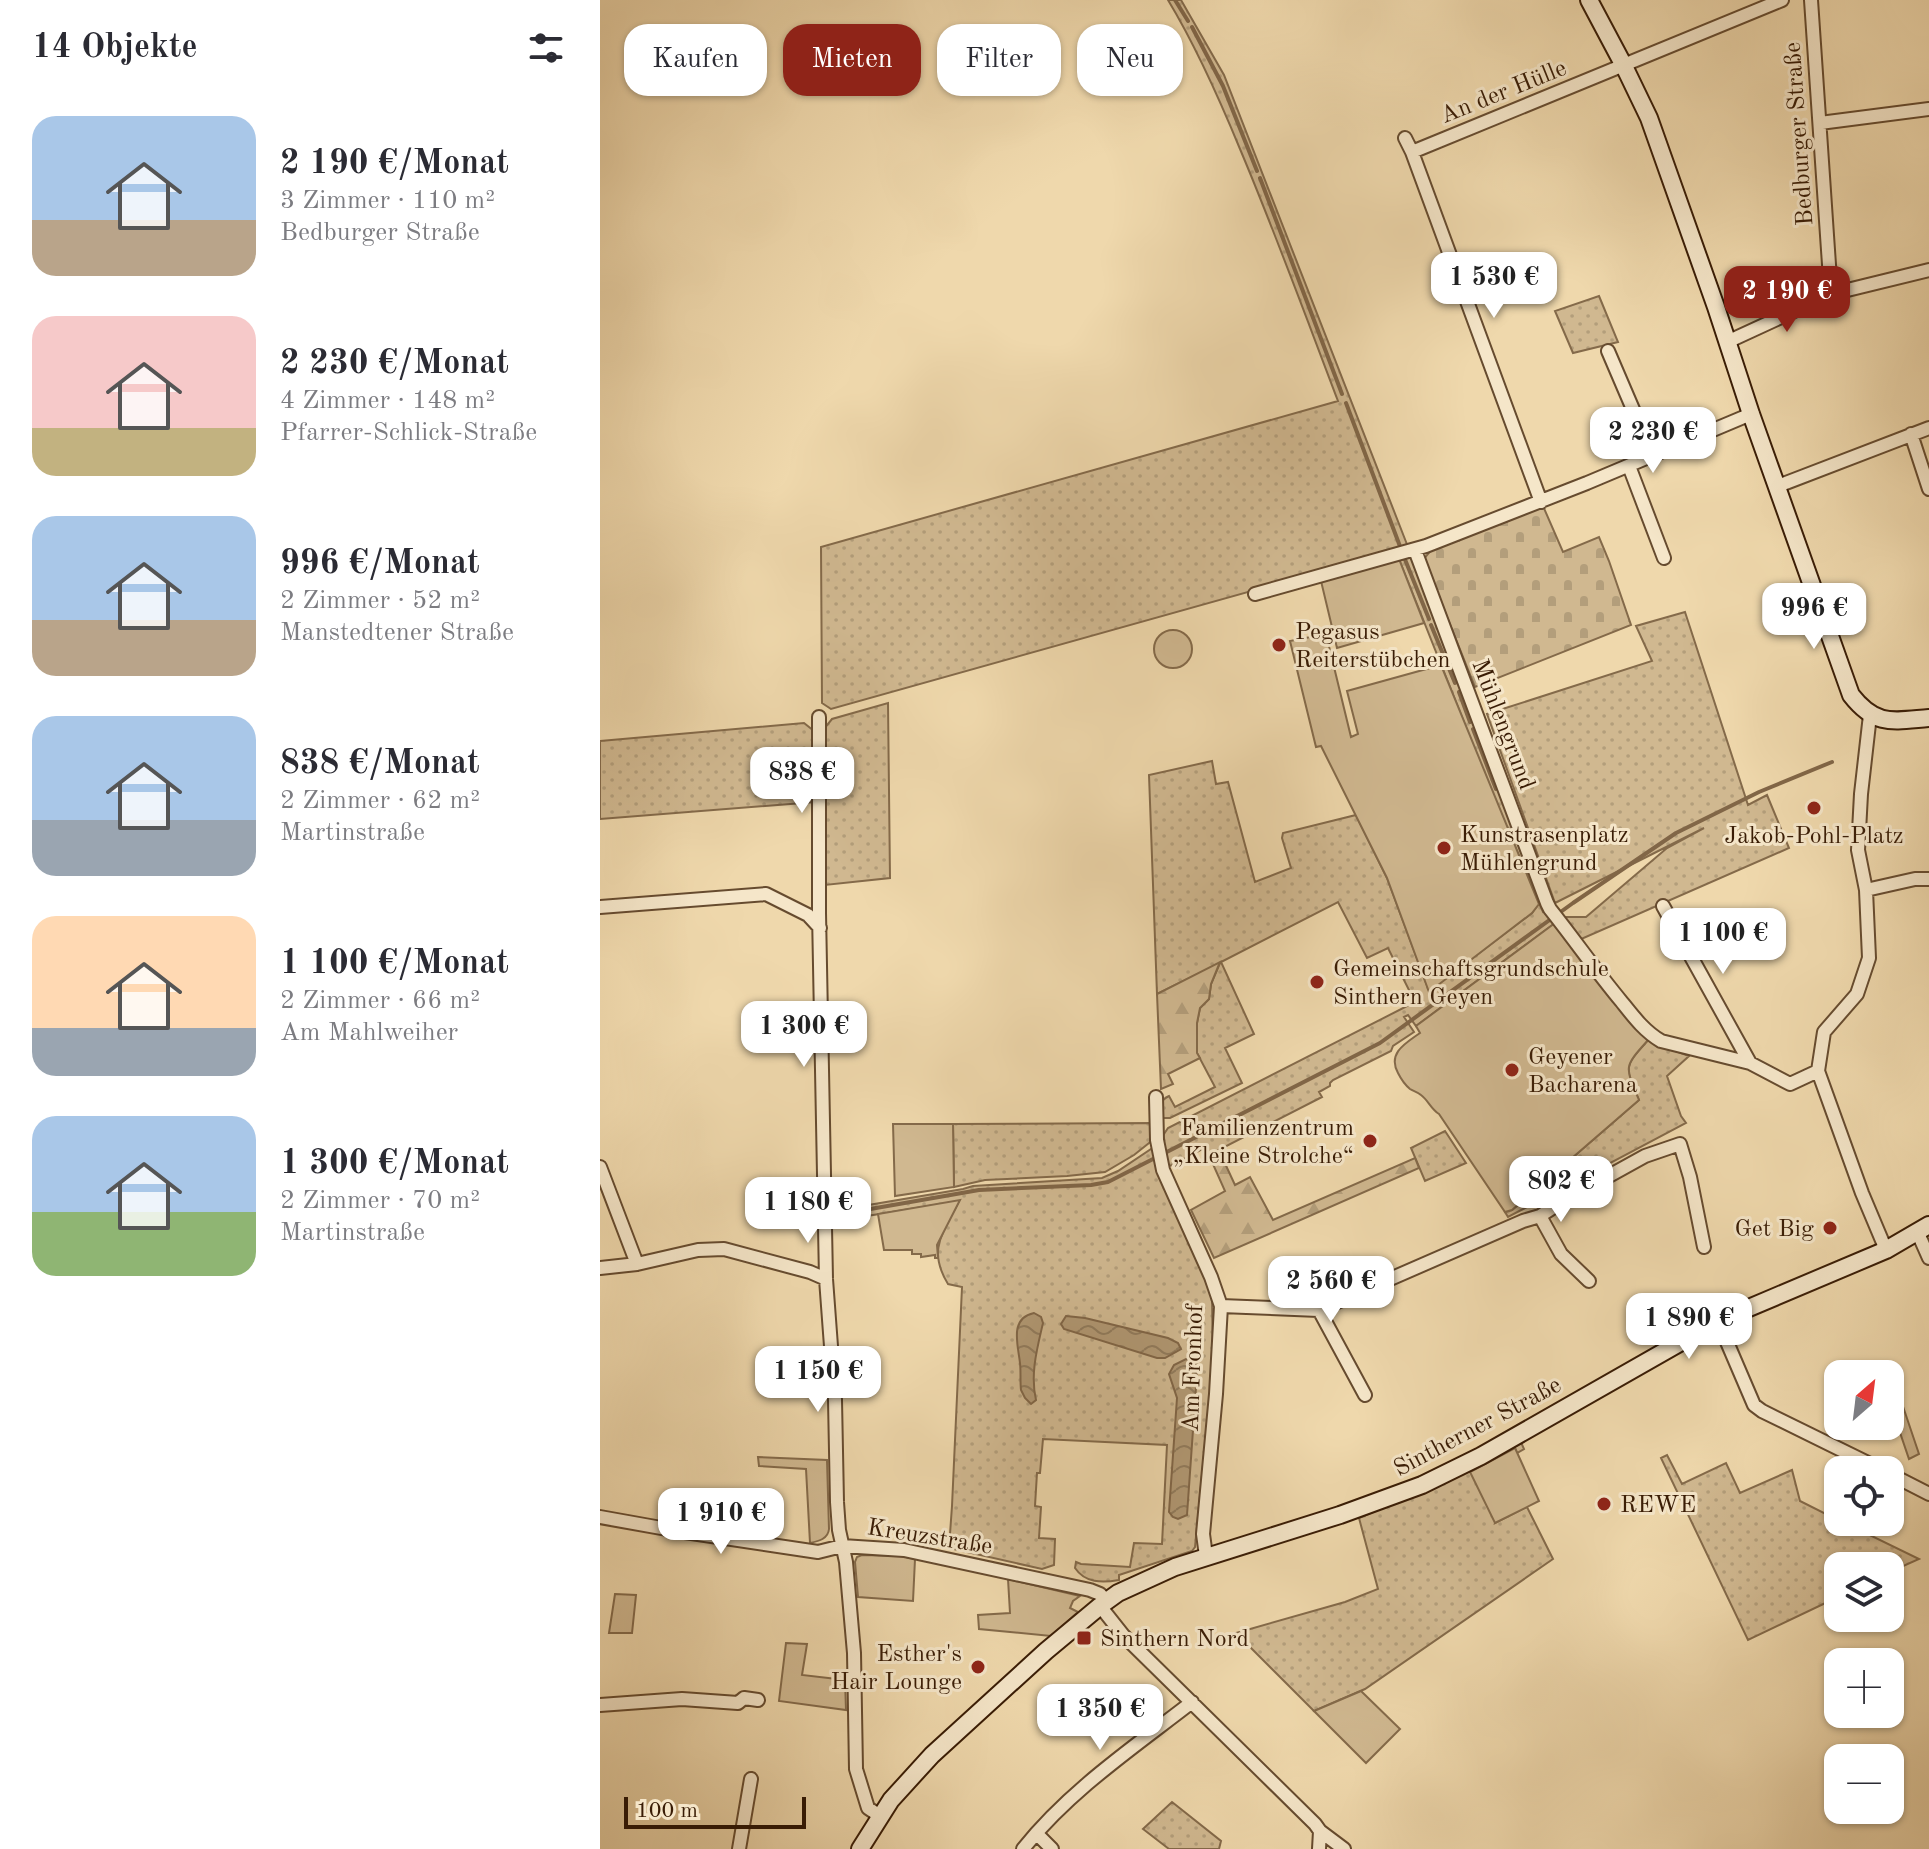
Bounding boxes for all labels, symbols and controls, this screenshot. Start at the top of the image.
chip: Kaufen [624,24,767,96]
chip: Mieten [783,24,921,96]
chip: Filter [937,24,1061,96]
chip: Neu [1077,24,1183,96]
icon: filters [524,26,568,70]
text: 14 Objekte [32,31,198,65]
street label: Bedburger Straße [1782,41,1818,227]
street label: An der Hülle [1437,57,1570,129]
text: 2 190 €/Monat [280,147,509,181]
icon: home [96,148,192,244]
text: 3 Zimmer · 110 m² [280,188,495,214]
text: Bedburger Straße [280,220,480,246]
pin: 1 530 € [1420,252,1568,320]
text: 1 530 € [1449,265,1539,291]
pin: 2 190 € [1713,266,1861,334]
text: 2 190 € [1742,279,1832,305]
text: 2 230 €/Monat [280,347,509,381]
icon: home [96,348,192,444]
text: 4 Zimmer · 148 m² [280,388,495,414]
pin: 2 230 € [1579,407,1727,475]
text: Pfarrer-Schlick-Straße [280,420,537,446]
text: 2 230 € [1608,420,1698,446]
text: 996 €/Monat [280,547,480,581]
icon: home [96,548,192,644]
pin: 996 € [1758,583,1870,651]
text: 2 Zimmer · 52 m² [280,588,480,614]
text: 996 € [1780,596,1848,622]
text: Manstedtener Straße [280,620,514,646]
place label: Pegasus Reiterstübchen [1295,621,1450,673]
marker: Pegasus Reiterstübchen [1270,636,1288,654]
street label: Mühlengrund [1466,656,1538,793]
text: 838 €/Monat [280,747,480,781]
pin: 838 € [746,747,858,815]
icon: home [96,748,192,844]
text: 838 € [768,760,836,786]
text: 2 Zimmer · 62 m² [280,788,480,814]
marker: Jakob-Pohl-Platz [1805,799,1823,817]
text: Martinstraße [280,820,425,846]
place label: Kunstrasenplatz Mühlengrund [1460,824,1629,876]
place label: Jakob-Pohl-Platz [1724,825,1904,849]
marker: Kunstrasenplatz Mühlengrund [1435,839,1453,857]
pin: 1 100 € [1649,908,1797,976]
text: 1 100 € [1678,921,1768,947]
text: 1 100 €/Monat [280,947,509,981]
icon: home [96,948,192,1044]
place label: Gemeinschaftsgrundschule Sinthern Geyen [1333,958,1609,1010]
marker: Gemeinschaftsgrundschule Sinthern Geyen [1308,973,1326,991]
text: 2 Zimmer · 66 m² [280,988,480,1014]
pin: 1 300 € [730,1001,878,1069]
text: 1 300 € [759,1014,849,1040]
text: Am Mahlweiher [280,1020,458,1046]
place label: Geyener Bacharena [1528,1046,1638,1098]
marker: Geyener Bacharena [1503,1061,1521,1079]
place label: Familienzentrum „Kleine Strolche“ [1173,1117,1354,1169]
marker: Familienzentrum „Kleine Strolche“ [1361,1132,1379,1150]
text: 1 300 €/Monat [280,1147,509,1181]
icon: home [96,1148,192,1244]
pin: 802 € [1505,1156,1617,1224]
text: 802 € [1527,1169,1595,1195]
pin: 1 180 € [734,1177,882,1245]
text: 2 Zimmer · 70 m² [280,1188,480,1214]
text: 1 180 € [763,1190,853,1216]
place label: Get Big [1735,1218,1814,1242]
marker: Get Big [1821,1219,1839,1237]
text: Martinstraße [280,1220,425,1246]
pin: 2 560 € [1257,1256,1405,1324]
text: 2 560 € [1286,1269,1376,1295]
pin: 1 890 € [1615,1293,1763,1361]
street label: Am Fronhof [1180,1303,1208,1432]
text: 1 890 € [1644,1306,1734,1332]
pin: 1 150 € [744,1346,892,1414]
text: 1 150 € [773,1359,863,1385]
north arrow [1824,1360,1904,1440]
map controls [1824,1360,1904,1824]
street label: Sintherner Straße [1390,1374,1566,1482]
button: locate [1824,1456,1904,1536]
pin: 1 910 € [647,1488,795,1556]
place label: REWE [1620,1494,1696,1518]
marker: REWE [1595,1495,1613,1513]
text: 1 910 € [676,1501,766,1527]
street label: Kreuzstraße [865,1516,994,1560]
button: layers [1824,1552,1904,1632]
place label: Sinthern Nord [1100,1628,1249,1652]
marker: Sinthern Nord [1075,1629,1093,1647]
place label: Esther's Hair Lounge [830,1643,962,1695]
button: + [1824,1648,1904,1728]
marker: Esther's Hair Lounge [969,1658,987,1676]
pin: 1 350 € [1026,1684,1174,1752]
text: 1 350 € [1055,1697,1145,1723]
button: − [1824,1744,1904,1824]
scale bar [624,1793,806,1829]
text: 100 m [636,1800,698,1822]

